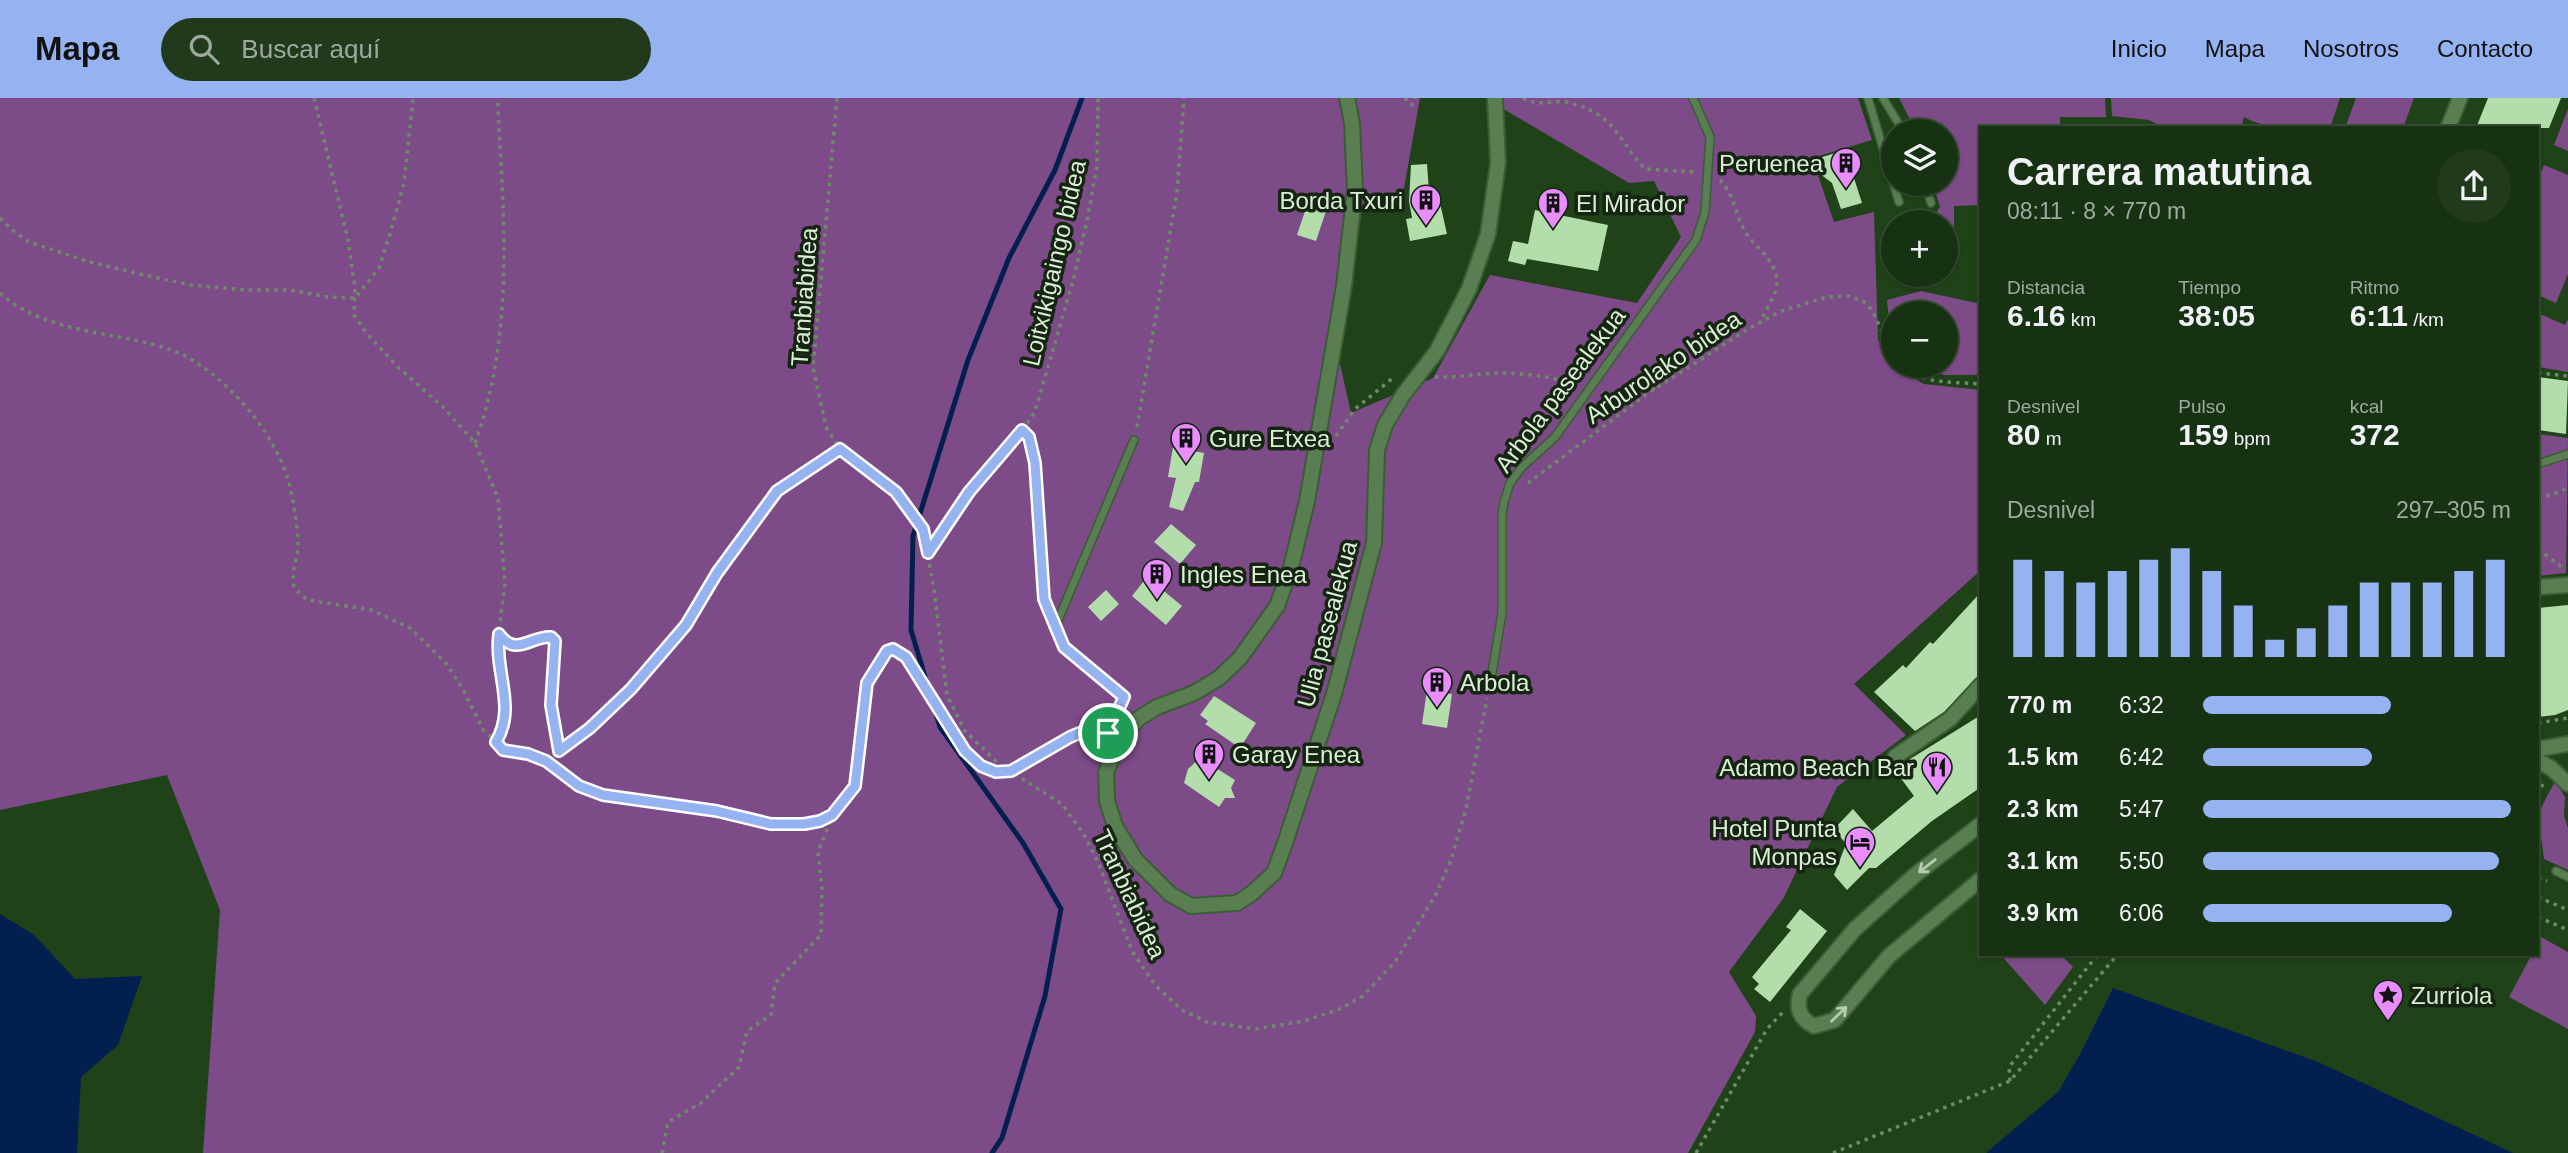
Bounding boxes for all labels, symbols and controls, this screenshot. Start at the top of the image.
search box [161,18,651,81]
text: Mapa [35,30,119,67]
icon: search [185,30,223,68]
text: Buscar aquí [241,34,380,64]
text: Inicio [2111,35,2167,62]
text: Mapa [2205,35,2265,62]
text: Nosotros [2303,35,2399,62]
text: Contacto [2437,35,2533,62]
map controls [1881,119,1958,378]
button: layers [1881,119,1958,196]
building icon: Peruenea [1829,146,1863,190]
button: share [2437,149,2511,223]
place label: Peruenea [1719,150,1824,177]
text: Carrera matutina [2007,151,2311,193]
street label: Loitxikigaingo bidea [1017,157,1091,369]
building icon: Borda Txuri [1409,183,1443,227]
building icon: El Mirador [1536,186,1570,230]
place label: Borda Txuri [1279,187,1403,214]
place label: El Mirador [1576,190,1685,217]
text: 08:11 · 8 × 770 m [2007,198,2186,224]
button: + [1881,210,1958,287]
street label: Tranbiabidea [786,226,822,367]
text: Distancia [2007,277,2085,298]
text: Tiempo [2178,277,2241,298]
text: Ritmo [2350,277,2399,298]
text: 6.16 [2007,299,2065,332]
text: 38:05 [2178,299,2255,332]
text: 6:11 [2350,299,2408,332]
button: − [1881,301,1958,378]
street label: Arbola pasealekua [1489,302,1631,478]
street label: Arburolako bidea [1580,305,1746,429]
text: km [2065,309,2096,330]
text: /km [2408,309,2444,330]
text: Desnivel [2007,396,2080,417]
text: Pulso [2178,396,2226,417]
text: kcal [2350,396,2383,417]
text: 80 [2007,418,2040,451]
text: 159 [2178,418,2228,451]
text: 372 [2350,418,2400,451]
building icon: Gure Etxea [1169,421,1203,465]
place label: Gure Etxea [1209,425,1331,452]
text: m [2040,428,2061,449]
text: bpm [2228,428,2271,449]
text: Desnivel [2007,497,2095,523]
text: 297–305 m [2396,497,2511,523]
street label: Ulia pasealekua [1292,537,1362,710]
building icon: Ingles Enea [1140,557,1174,601]
place label: Ingles Enea [1180,561,1307,588]
building icon: Arbola [1420,665,1454,709]
place label: Arbola [1460,669,1530,696]
text: 770 m [2007,692,2072,718]
text: 6:32 [2119,692,2164,718]
pin [1078,703,1138,763]
icon: arrive [1089,714,1127,752]
building icon: Garay Enea [1192,737,1226,781]
place label: Garay Enea [1232,741,1361,768]
text: 1.5 km [2007,744,2079,770]
text: 6:42 [2119,744,2164,770]
restaurant icon: Adamo Beach Bar [1920,750,1954,794]
place label: Adamo Beach Bar [1719,754,1914,781]
text: 2.3 km [2007,796,2079,822]
text: 5:47 [2119,796,2164,822]
place label: Hotel Punta Monpas [1712,815,1838,870]
street label: Tranbiabidea [1088,825,1172,963]
hotel icon: Hotel Punta Monpas [1843,825,1877,869]
text: 3.1 km [2007,848,2079,874]
text: 5:50 [2119,848,2164,874]
one-way arrow [1918,859,1937,874]
text: 3.9 km [2007,900,2079,926]
text: 6:06 [2119,900,2164,926]
place icon: Zurriola [2371,978,2405,1022]
place label: Zurriola [2411,982,2493,1009]
one-way arrow [1830,1005,1847,1022]

